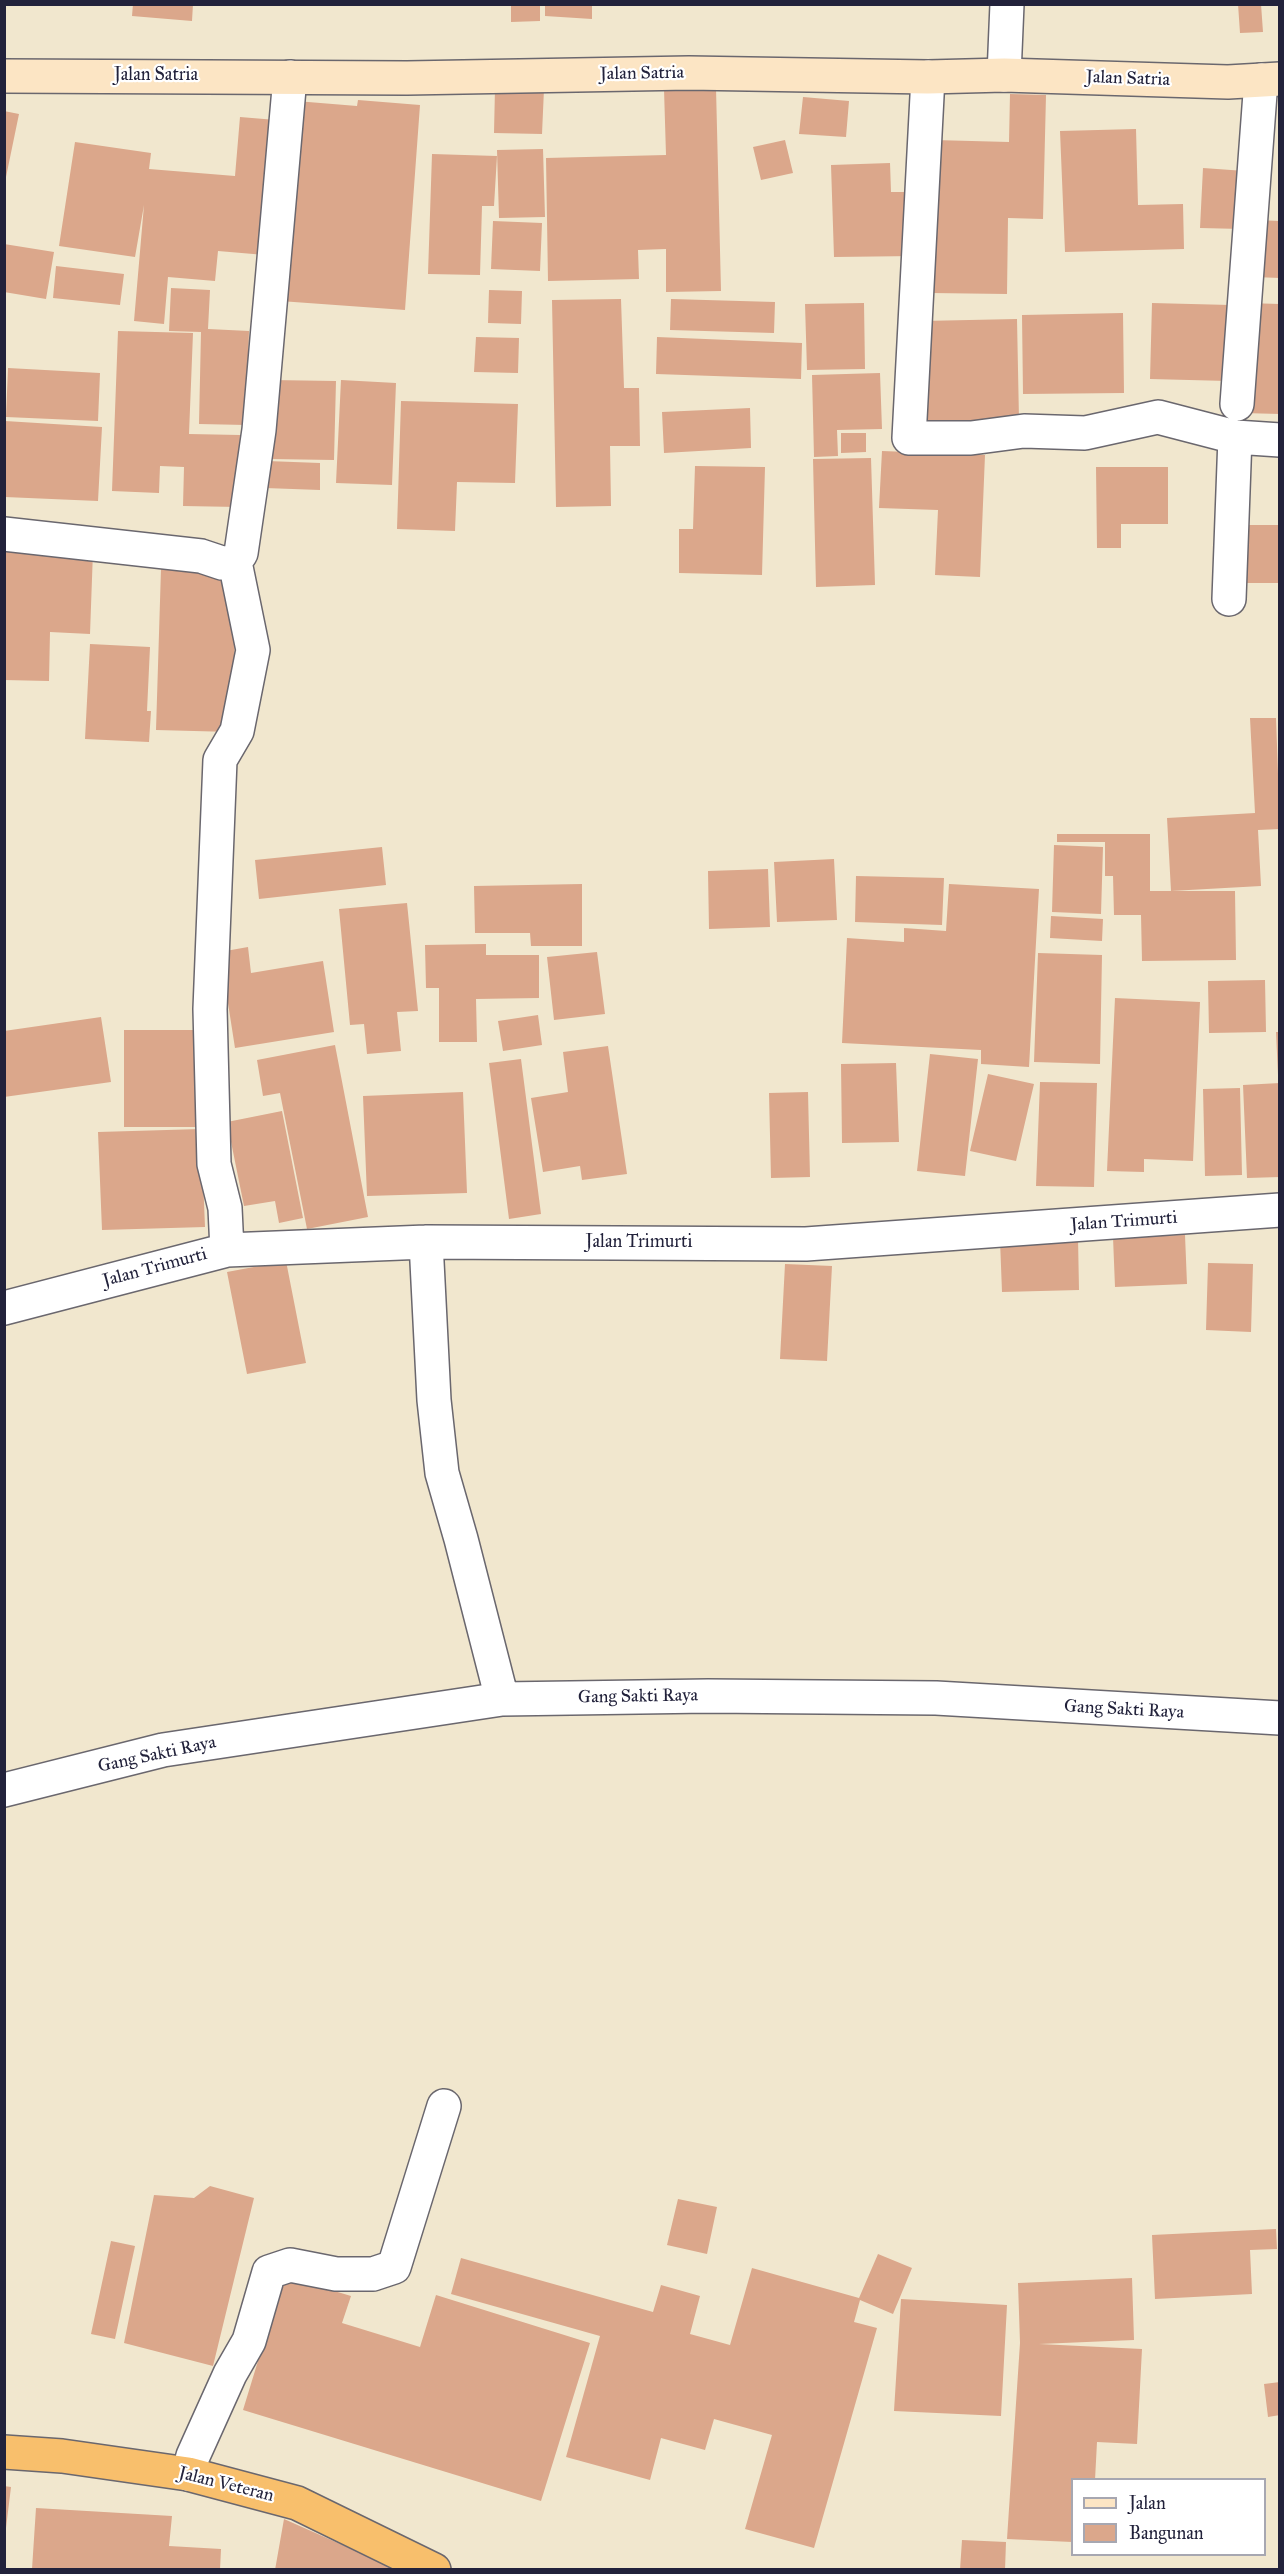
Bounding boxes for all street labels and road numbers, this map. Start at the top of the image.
street label: Jalan Satria [600,62,684,86]
street label: Jalan Satria [114,65,198,87]
street label: Jalan Satria [1086,67,1170,91]
street label: Jalan Trimurti [1070,1208,1178,1236]
street label: Jalan Trimurti [586,1232,692,1254]
street label: Jalan Trimurti [101,1244,209,1292]
street label: Gang Sakti Raya [578,1685,698,1709]
street label: Gang Sakti Raya [1063,1696,1185,1724]
street label: Gang Sakti Raya [96,1732,218,1778]
street label: Jalan Veteran [176,2463,276,2507]

